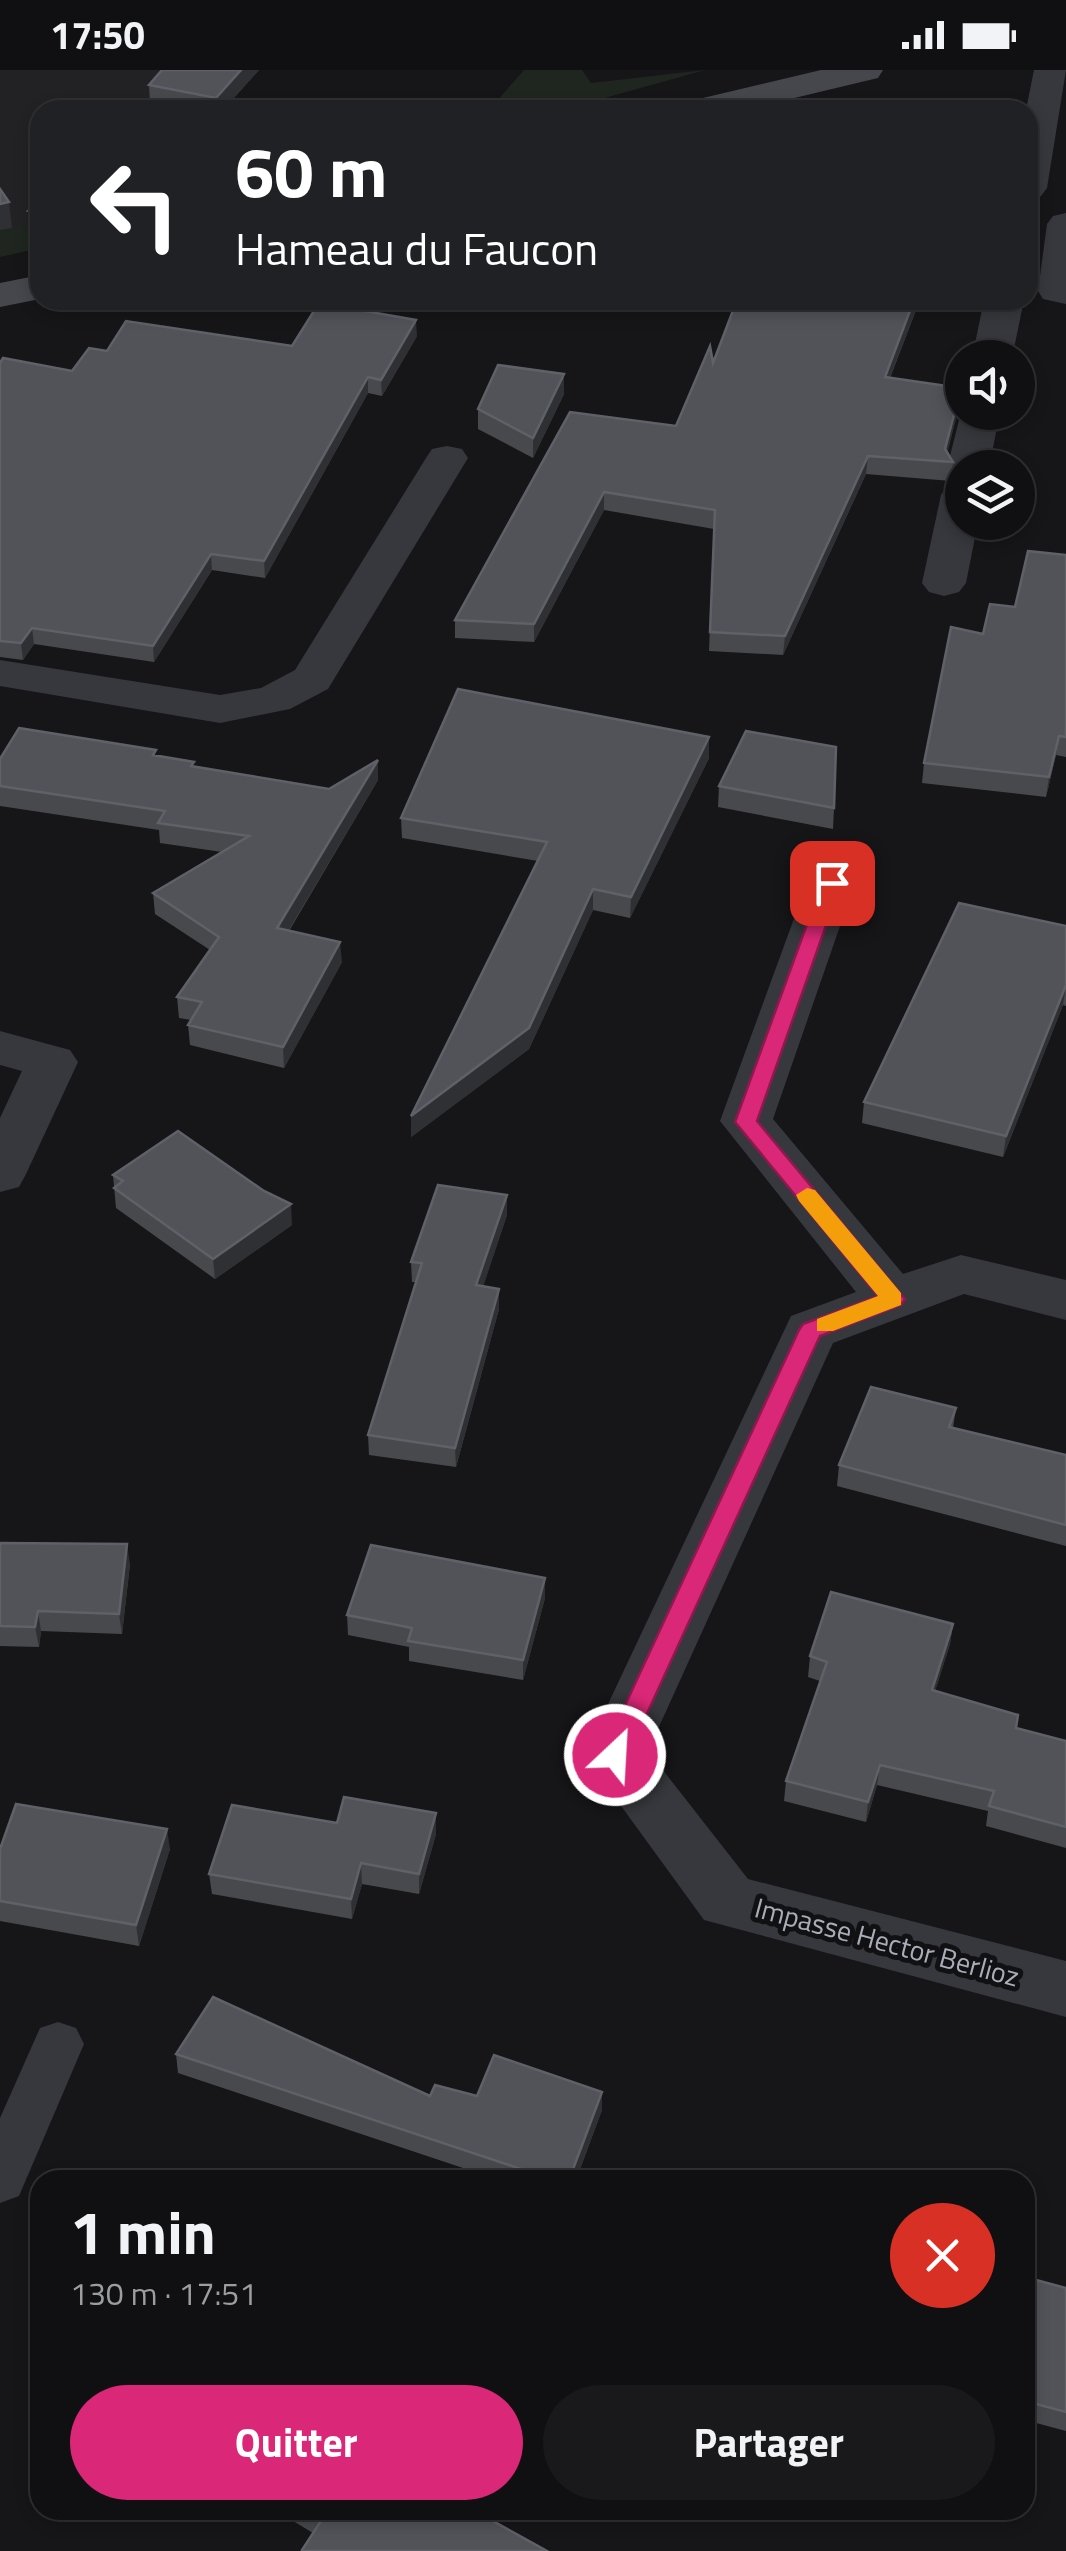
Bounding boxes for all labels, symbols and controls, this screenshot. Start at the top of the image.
text: 17:50 [50,6,145,64]
text: 60 m [235,118,388,224]
icon: left [70,140,200,270]
text: Hameau du Faucon [235,214,598,282]
map controls [945,340,1035,540]
button: sound [945,340,1035,430]
button: layers [945,450,1035,540]
pin [790,841,875,926]
icon: arrive [805,856,860,911]
position arrow [563,1703,667,1807]
street label: Impasse Hector Berlioz [750,1886,1024,1997]
text: 1 min [70,2186,216,2277]
button: close [890,2203,995,2308]
text: 130 m · 17:51 [70,2269,257,2317]
button: Quitter [70,2385,523,2500]
button: Partager [543,2385,995,2500]

